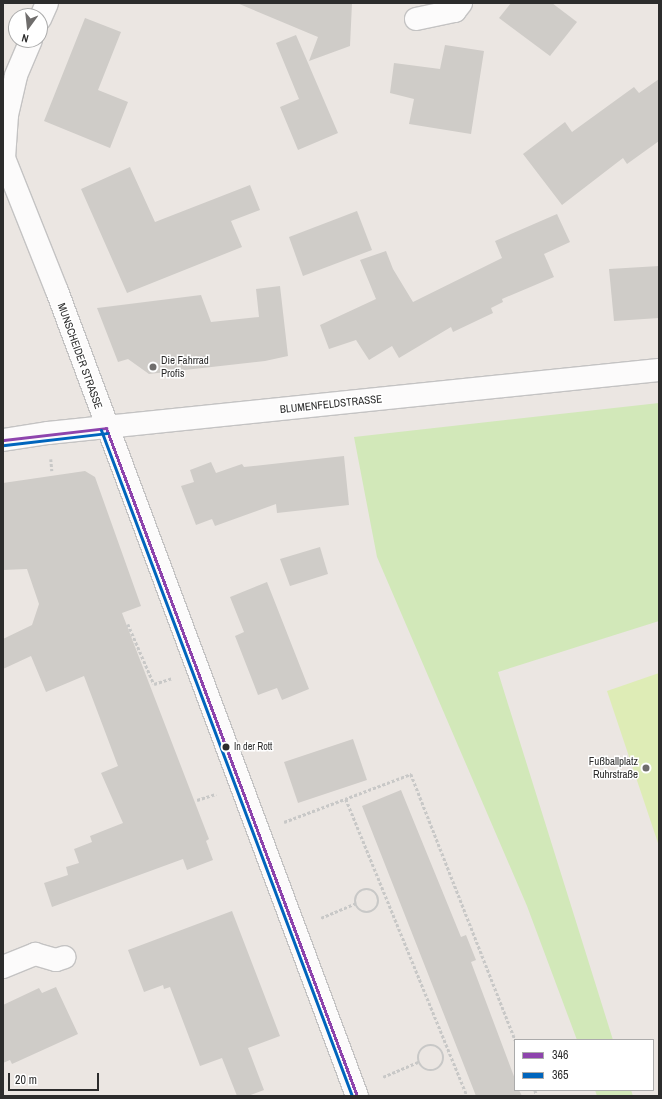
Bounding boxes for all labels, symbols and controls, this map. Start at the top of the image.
north arrow [8,8,48,48]
text: N [20,31,30,46]
street label: MUNSCHEIDER STRASSE [55,301,105,411]
place label: Die Fahrrad Profis [161,354,209,380]
marker: Die Fahrrad Profis [148,362,158,372]
street label: BLUMENFELDSTRASSE [279,392,383,416]
place label: In der Rott [234,741,272,753]
marker: In der Rott [221,742,231,752]
place label: Fußballplatz Ruhrstraße [589,755,638,781]
marker: Fußballplatz Ruhrstraße [641,763,651,773]
legend [514,1039,654,1091]
text: 346 [552,1047,568,1063]
scale bar [10,1065,101,1091]
text: 365 [552,1067,568,1083]
text: 20 m [15,1072,37,1088]

